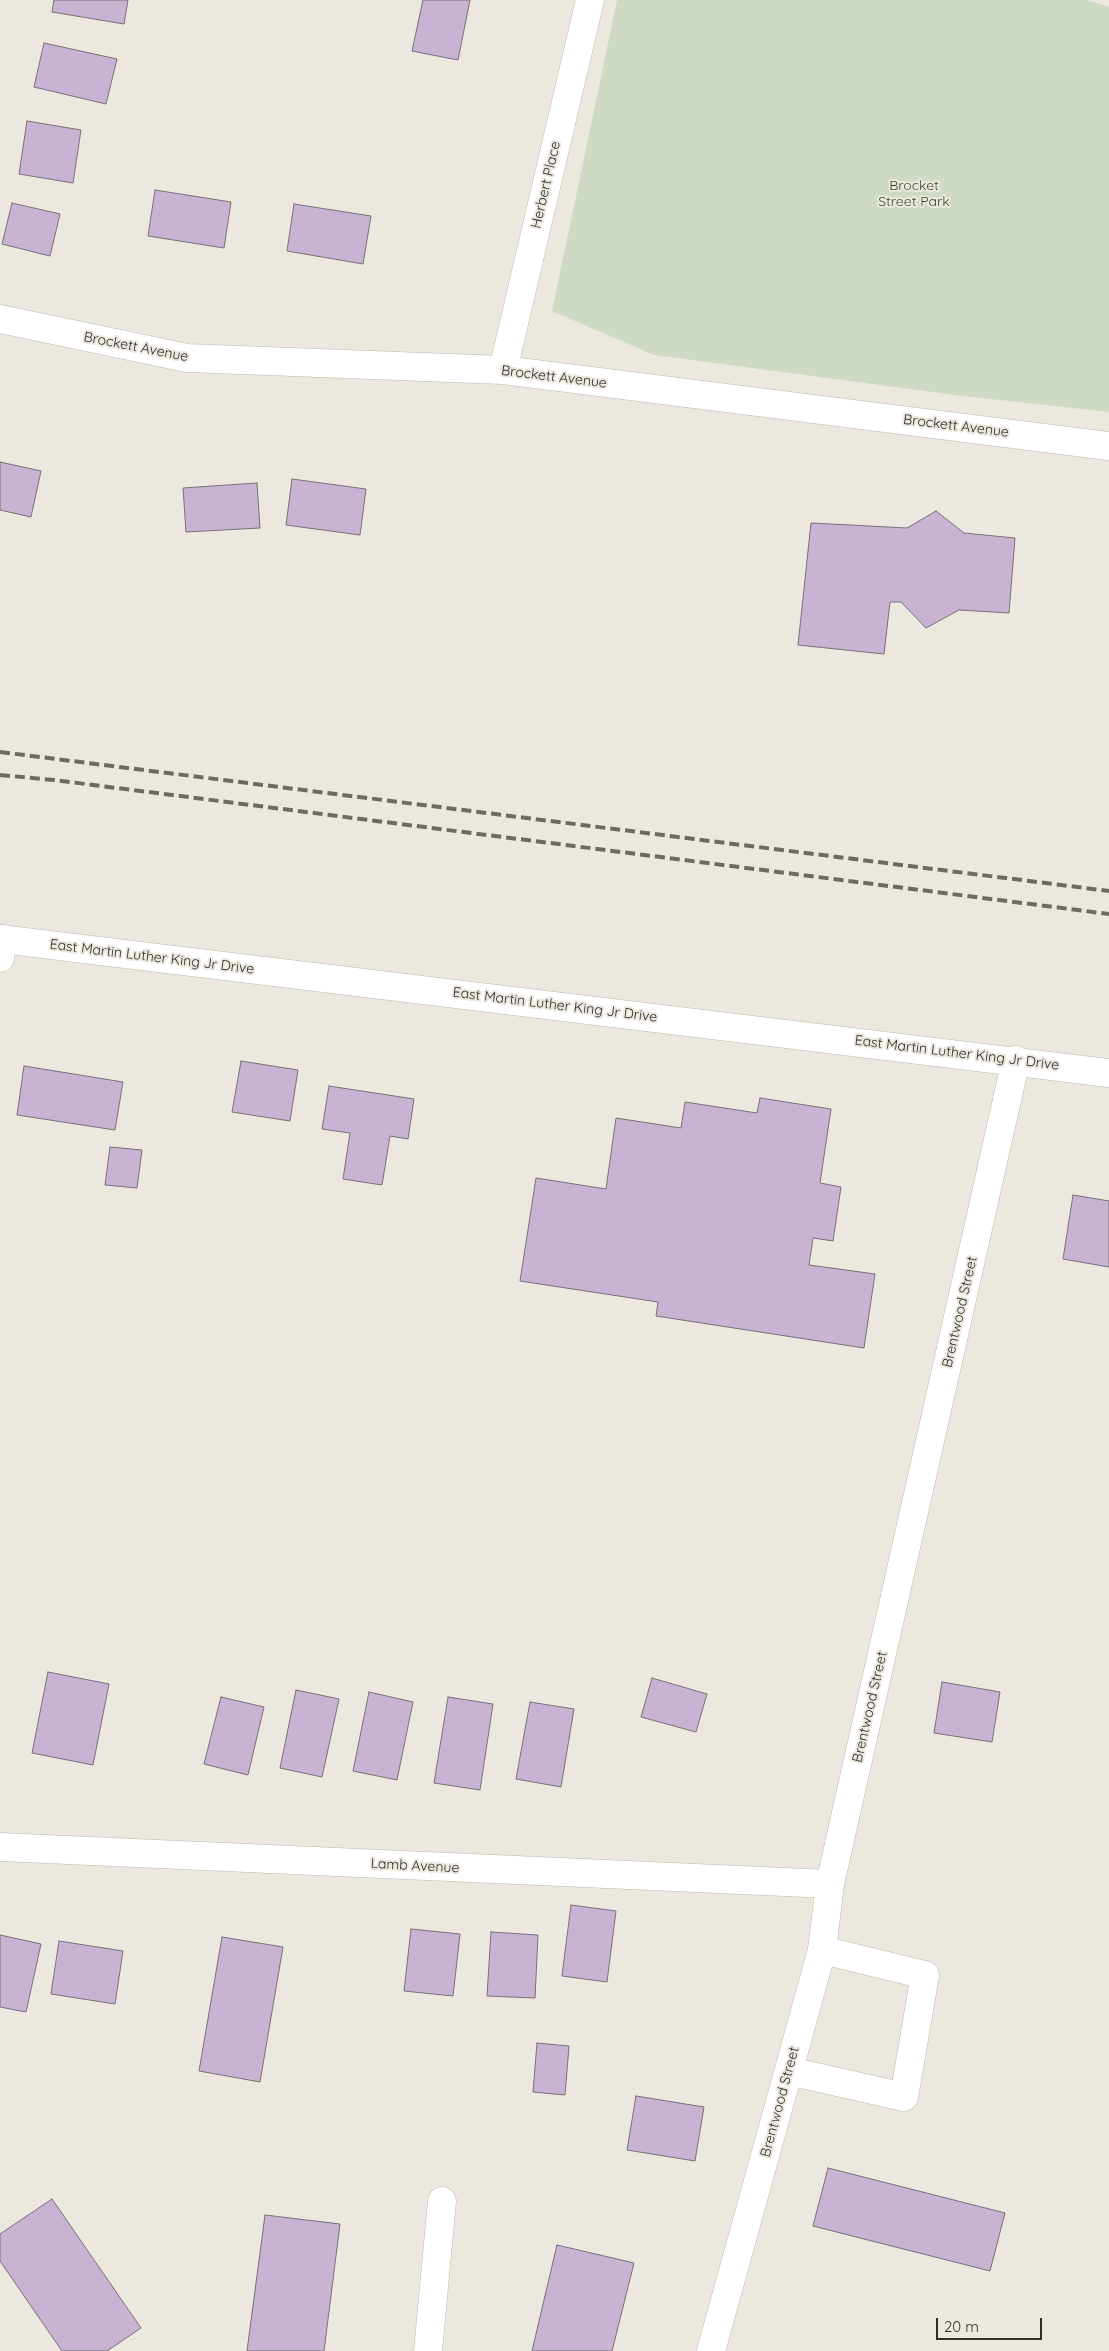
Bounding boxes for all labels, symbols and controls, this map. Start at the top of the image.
street label: Herbert Place [528,140,564,230]
park label: Brocket Street Park [878,178,950,210]
street label: Brockett Avenue [82,329,190,365]
street label: Brockett Avenue [500,362,608,392]
street label: Brockett Avenue [902,411,1010,441]
street label: East Martin Luther King Jr Drive [49,936,255,978]
street label: East Martin Luther King Jr Drive [452,984,658,1026]
street label: East Martin Luther King Jr Drive [854,1032,1060,1074]
street label: Brentwood Street [939,1255,981,1369]
street label: Brentwood Street [849,1650,891,1764]
street label: Lamb Avenue [370,1855,460,1877]
street label: Brentwood Street [757,2045,803,2159]
scale bar [939,2308,1045,2340]
text: 20 m [944,2317,979,2336]

